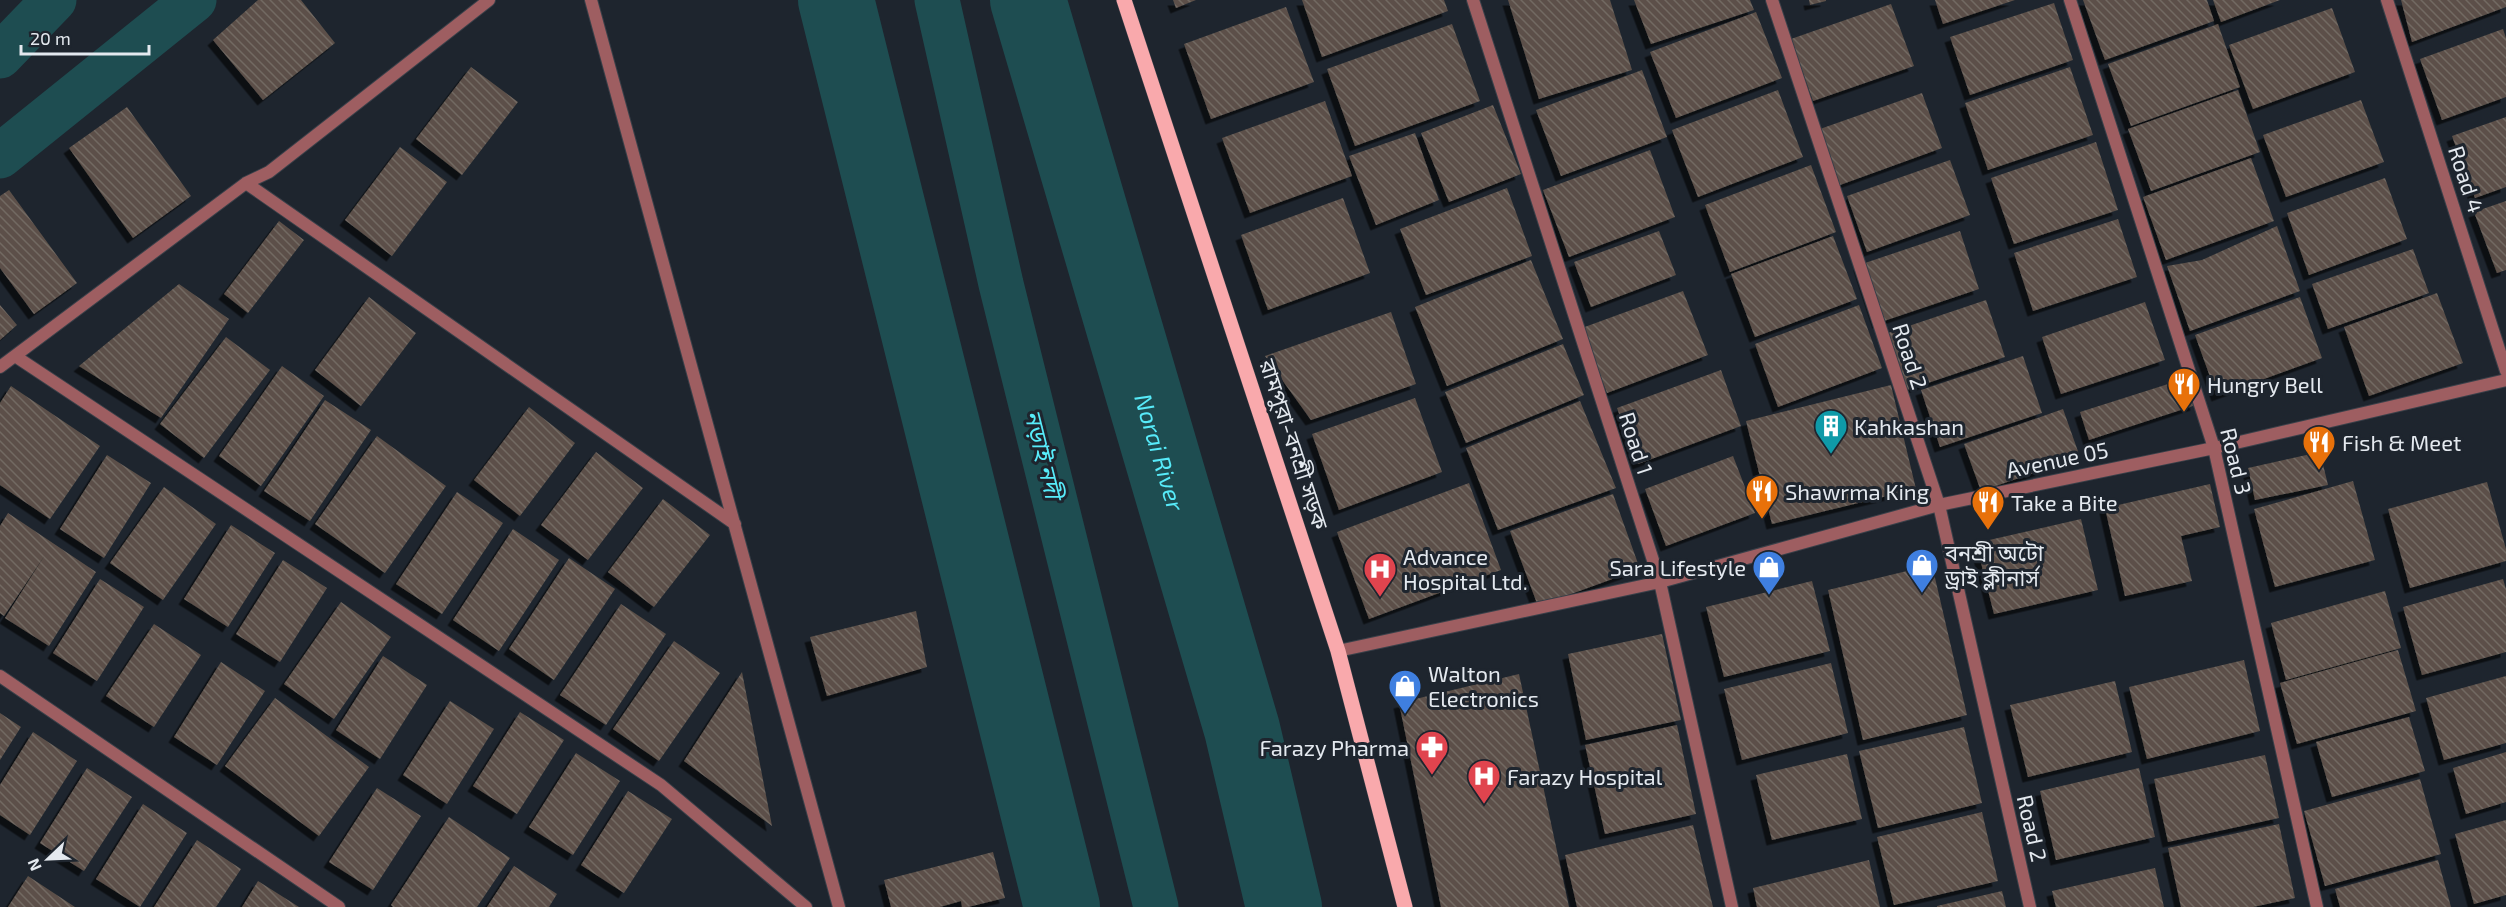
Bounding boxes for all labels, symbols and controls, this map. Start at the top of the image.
scale bar [21,18,148,56]
text: 20 m [30,27,71,49]
street label: Road 4 [2444,142,2490,216]
street label: Road 2 [1888,320,1934,392]
street label: রামপুরা-বনশ্রী সড়ক [1253,355,1335,533]
restaurant icon: Hungry Bell [2166,366,2202,413]
place label: Hungry Bell [2207,371,2323,397]
water label: Norai River [1130,390,1192,514]
water label: নড়াই নদী [1019,407,1070,506]
street label: Road 1 [1615,408,1659,478]
building icon: Kahkashan [1813,408,1849,455]
place label: Kahkashan [1854,413,1964,439]
restaurant icon: Fish & Meet [2301,424,2337,471]
street label: Road 3 [2216,425,2258,497]
place label: Fish & Meet [2342,429,2461,455]
street label: Avenue 05 [2004,436,2110,482]
restaurant icon: Shawrma King [1744,473,1780,520]
place label: Shawrma King [1785,478,1929,504]
restaurant icon: Take a Bite [1970,484,2006,531]
place label: Take a Bite [2011,489,2118,515]
place label: বনশ্রী অটো ড্রাই ক্লীনার্স [1944,539,2045,591]
place label: Advance Hospital Ltd. [1403,543,1528,594]
shop icon: বনশ্রী অটো ড্রাই ক্লীনার্স [1904,547,1940,594]
shop icon: Sara Lifestyle [1751,549,1787,596]
hospital icon: Advance Hospital Ltd. [1362,551,1398,598]
place label: Sara Lifestyle [1609,554,1746,580]
place label: Walton Electronics [1428,660,1539,711]
shop icon: Walton Electronics [1387,668,1423,715]
pharmacy icon: Farazy Pharma [1414,729,1450,776]
place label: Farazy Pharma [1259,734,1409,760]
hospital icon: Farazy Hospital [1466,758,1502,805]
place label: Farazy Hospital [1507,763,1663,789]
street label: Road 2 [2013,792,2053,864]
north arrow [18,829,78,889]
text: N [23,856,45,874]

